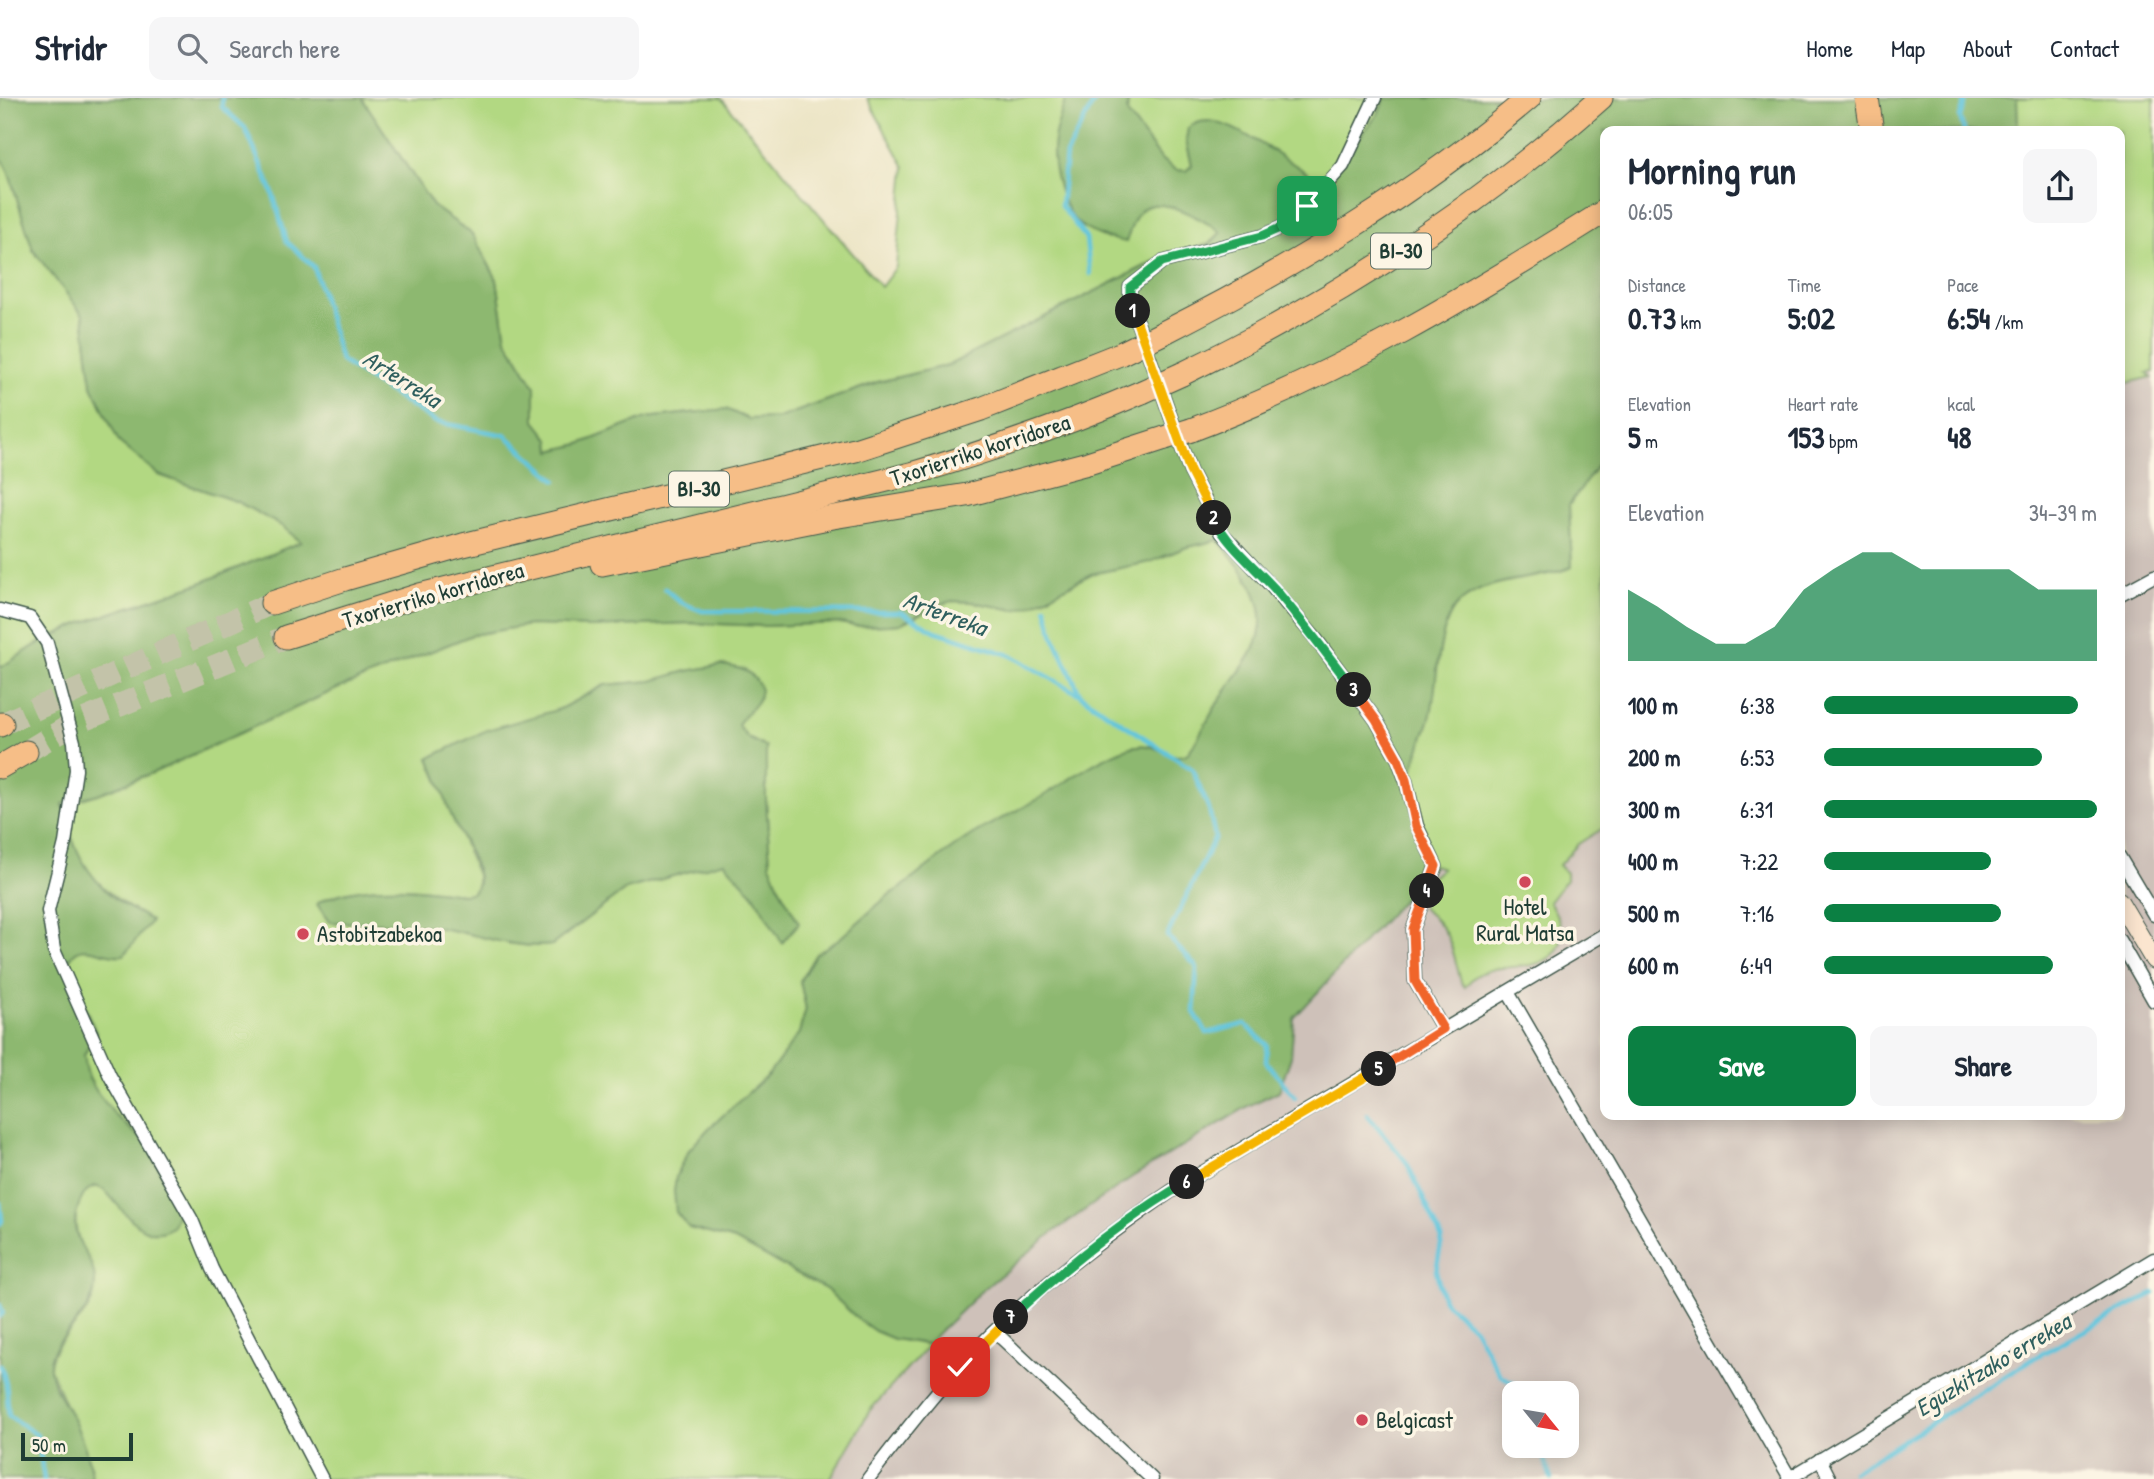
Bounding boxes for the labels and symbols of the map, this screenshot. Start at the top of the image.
pin [1277,176,1337,236]
road number: BI-30 [1371,234,1431,268]
pin: 1 [1116,294,1150,328]
water label: Arterreka [358,342,450,416]
street label: Txorierriko korridorea [886,406,1074,493]
road number: BI-30 [669,472,729,506]
pin: 2 [1196,500,1232,536]
street label: Txorierriko korridorea [339,554,527,635]
water label: Arterreka [899,583,994,644]
pin: 3 [1336,672,1372,708]
pin: 4 [1410,874,1444,908]
marker: Hotel Rural Matsa [1517,874,1533,890]
place label: Hotel Rural Matsa [1476,891,1574,948]
place label: Astobitzabekoa [317,918,442,949]
marker: Astobitzabekoa [295,926,311,942]
pin: 5 [1362,1052,1396,1086]
pin: 6 [1170,1164,1204,1200]
pin: 7 [993,1300,1028,1334]
water label: Eguzkitzako errekea [1909,1304,2079,1424]
pin [930,1337,990,1397]
north arrow [1502,1381,1578,1458]
place label: Belgicast [1376,1404,1454,1435]
marker: Belgicast [1354,1412,1370,1428]
scale bar [21,1430,133,1462]

